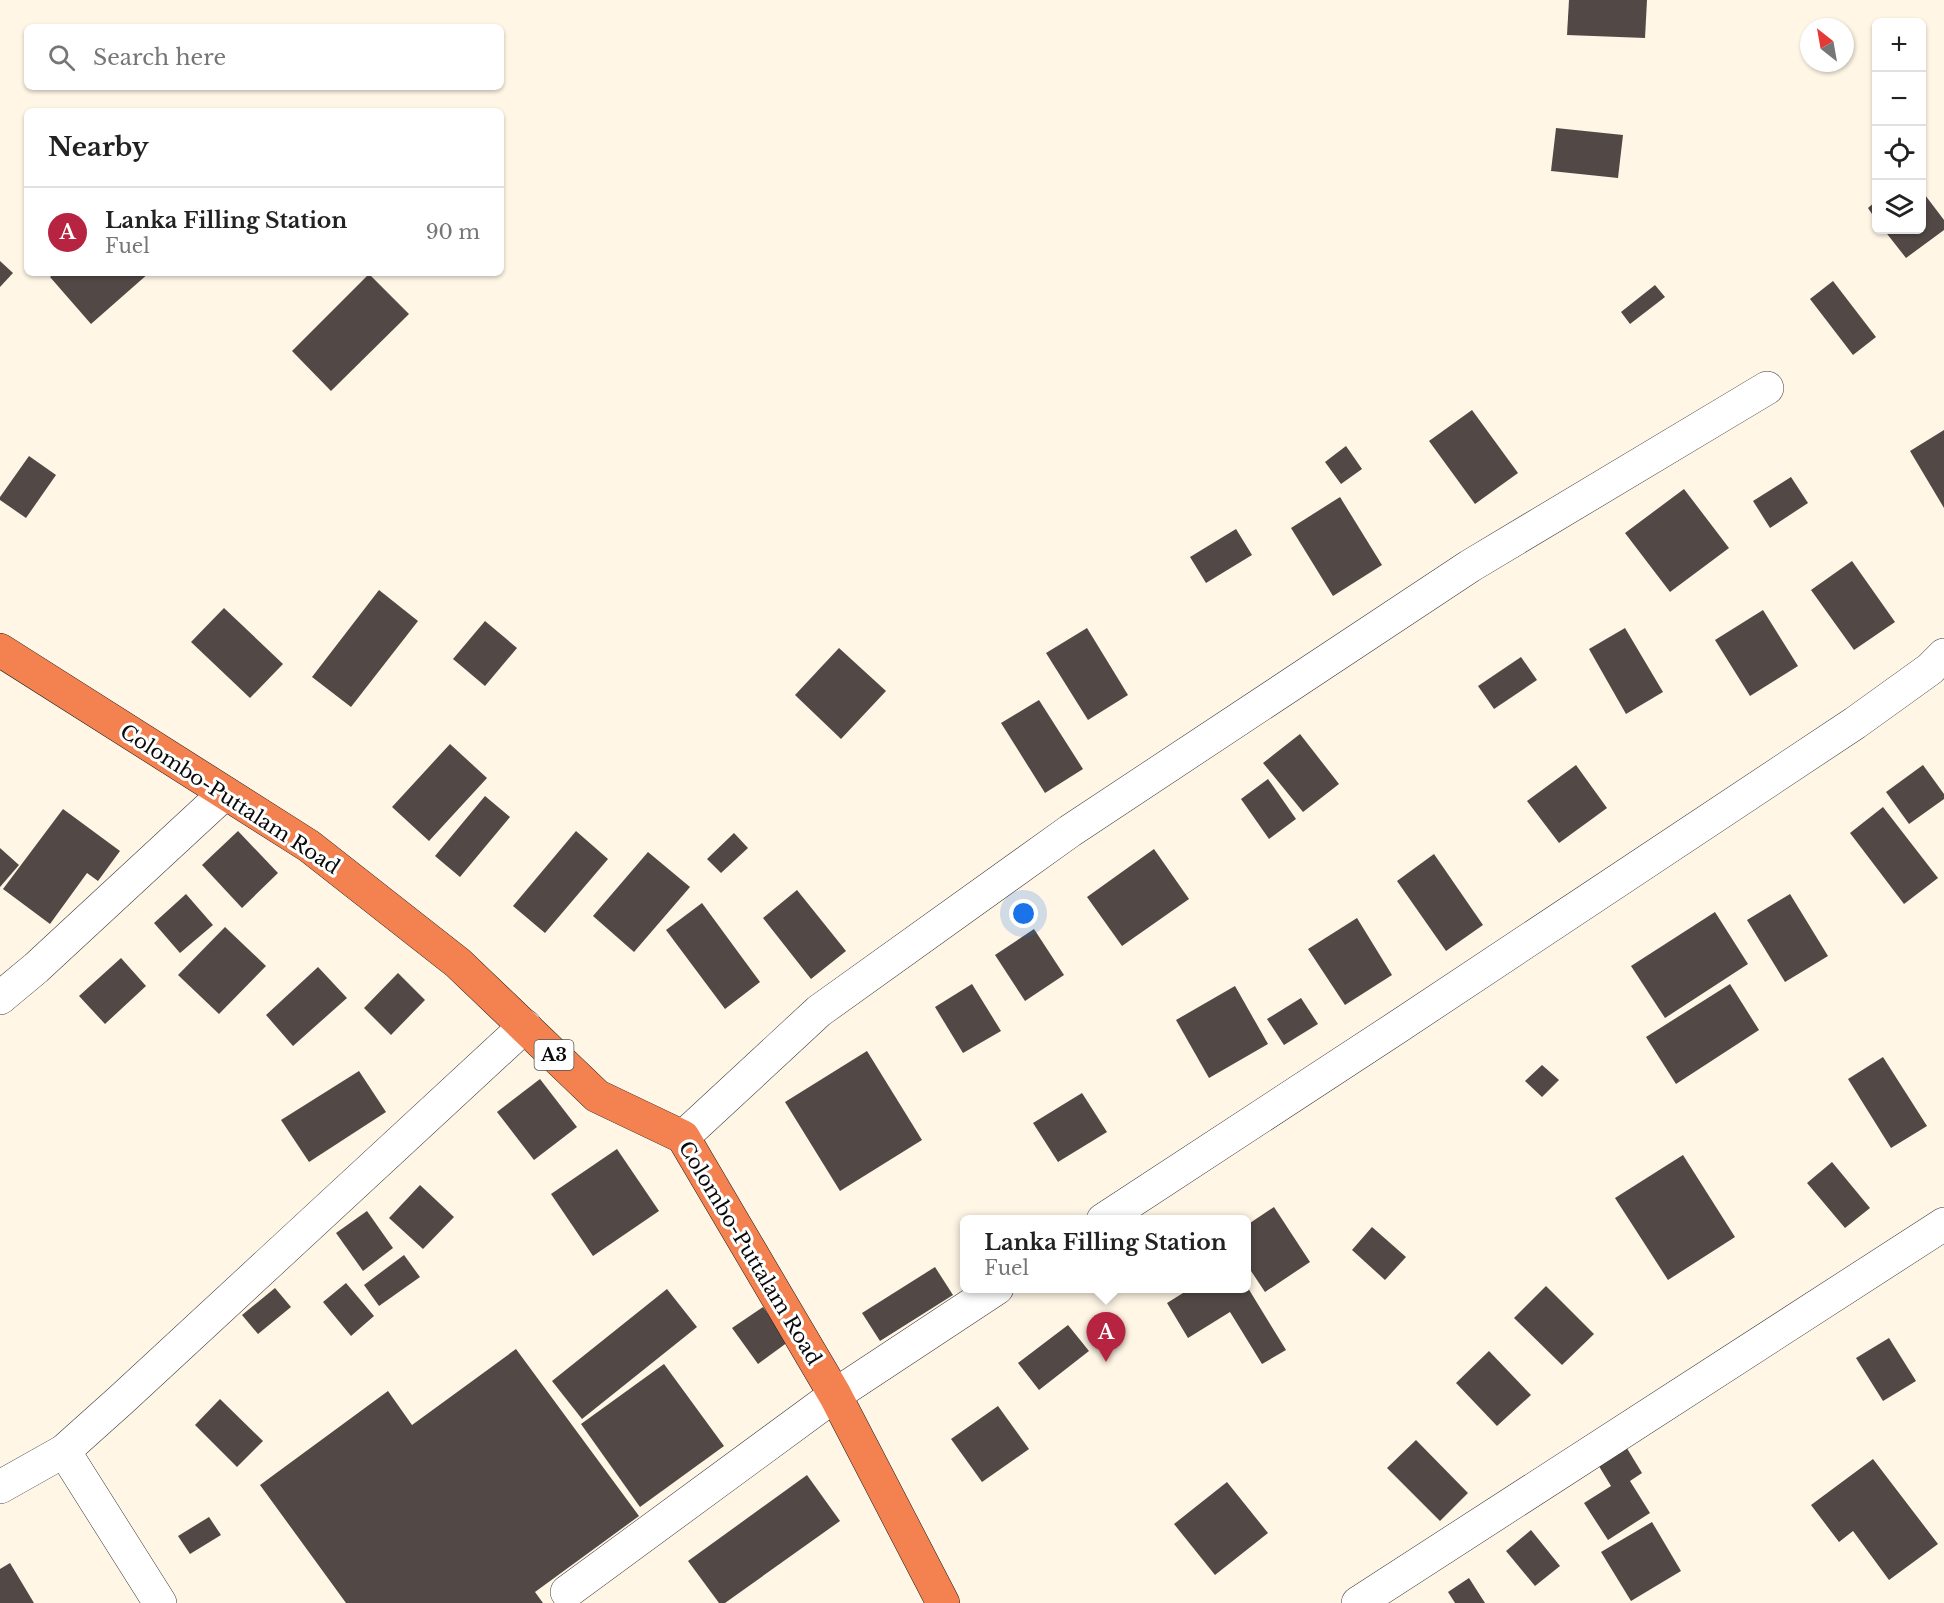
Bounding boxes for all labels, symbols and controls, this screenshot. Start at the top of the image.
north arrow [1800,18,1854,72]
map controls [1872,18,1926,234]
button: + [1872,18,1926,72]
search box [24,24,504,90]
icon: search [45,41,78,74]
text: Search here [93,44,226,71]
button: − [1872,72,1926,126]
button: locate [1872,126,1926,180]
text: Nearby [48,131,149,163]
button: layers [1872,180,1926,234]
text: Lanka Filling Station [105,207,347,234]
text: A [59,220,76,244]
text: 90 m [426,220,480,244]
text: Fuel [105,234,150,258]
street label: Colombo-Puttalam Road [116,719,344,879]
your location [1009,899,1038,928]
road number: A3 [534,1040,574,1070]
street label: Colombo-Puttalam Road [674,1137,826,1369]
popup [960,1215,1251,1293]
text: Lanka Filling Station [984,1229,1227,1256]
text: Fuel [984,1256,1029,1280]
pin: A [1086,1312,1126,1362]

